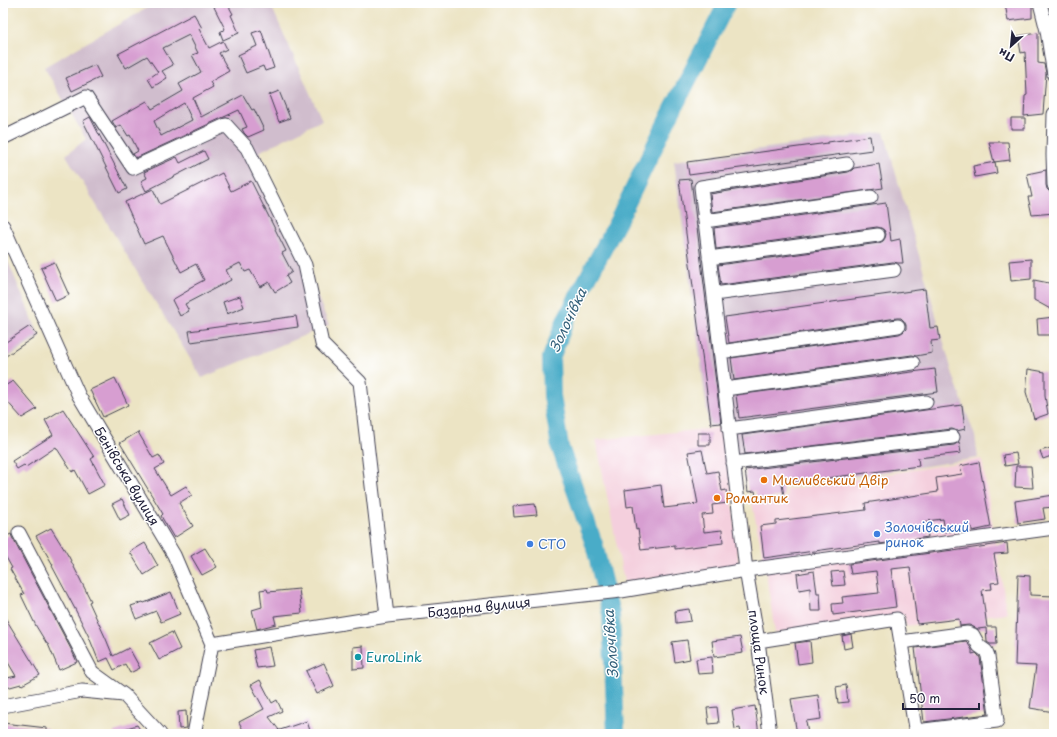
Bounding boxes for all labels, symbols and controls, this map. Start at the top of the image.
north arrow [991,26,1031,66]
text: Пн [995,44,1017,67]
water label: Золочівка [544,283,592,355]
street label: Бенівська вулиця [90,423,165,529]
place label: Мисливський Двір [772,470,889,489]
marker: Мисливський Двір [759,475,769,485]
place label: Романтик [725,488,788,507]
marker: Романтик [712,493,722,503]
place label: Золочівський ринок [885,517,969,551]
marker: Золочівський ринок [872,529,882,539]
place label: СТО [538,534,566,553]
marker: СТО [525,539,535,549]
street label: Базарна вулиця [426,592,532,621]
water label: Золочівка [598,608,623,679]
street label: площа Ринок [744,609,775,696]
place label: EuroLink [366,647,422,666]
marker: EuroLink [353,652,363,662]
scale bar [903,685,979,711]
text: 50 m [909,689,940,707]

